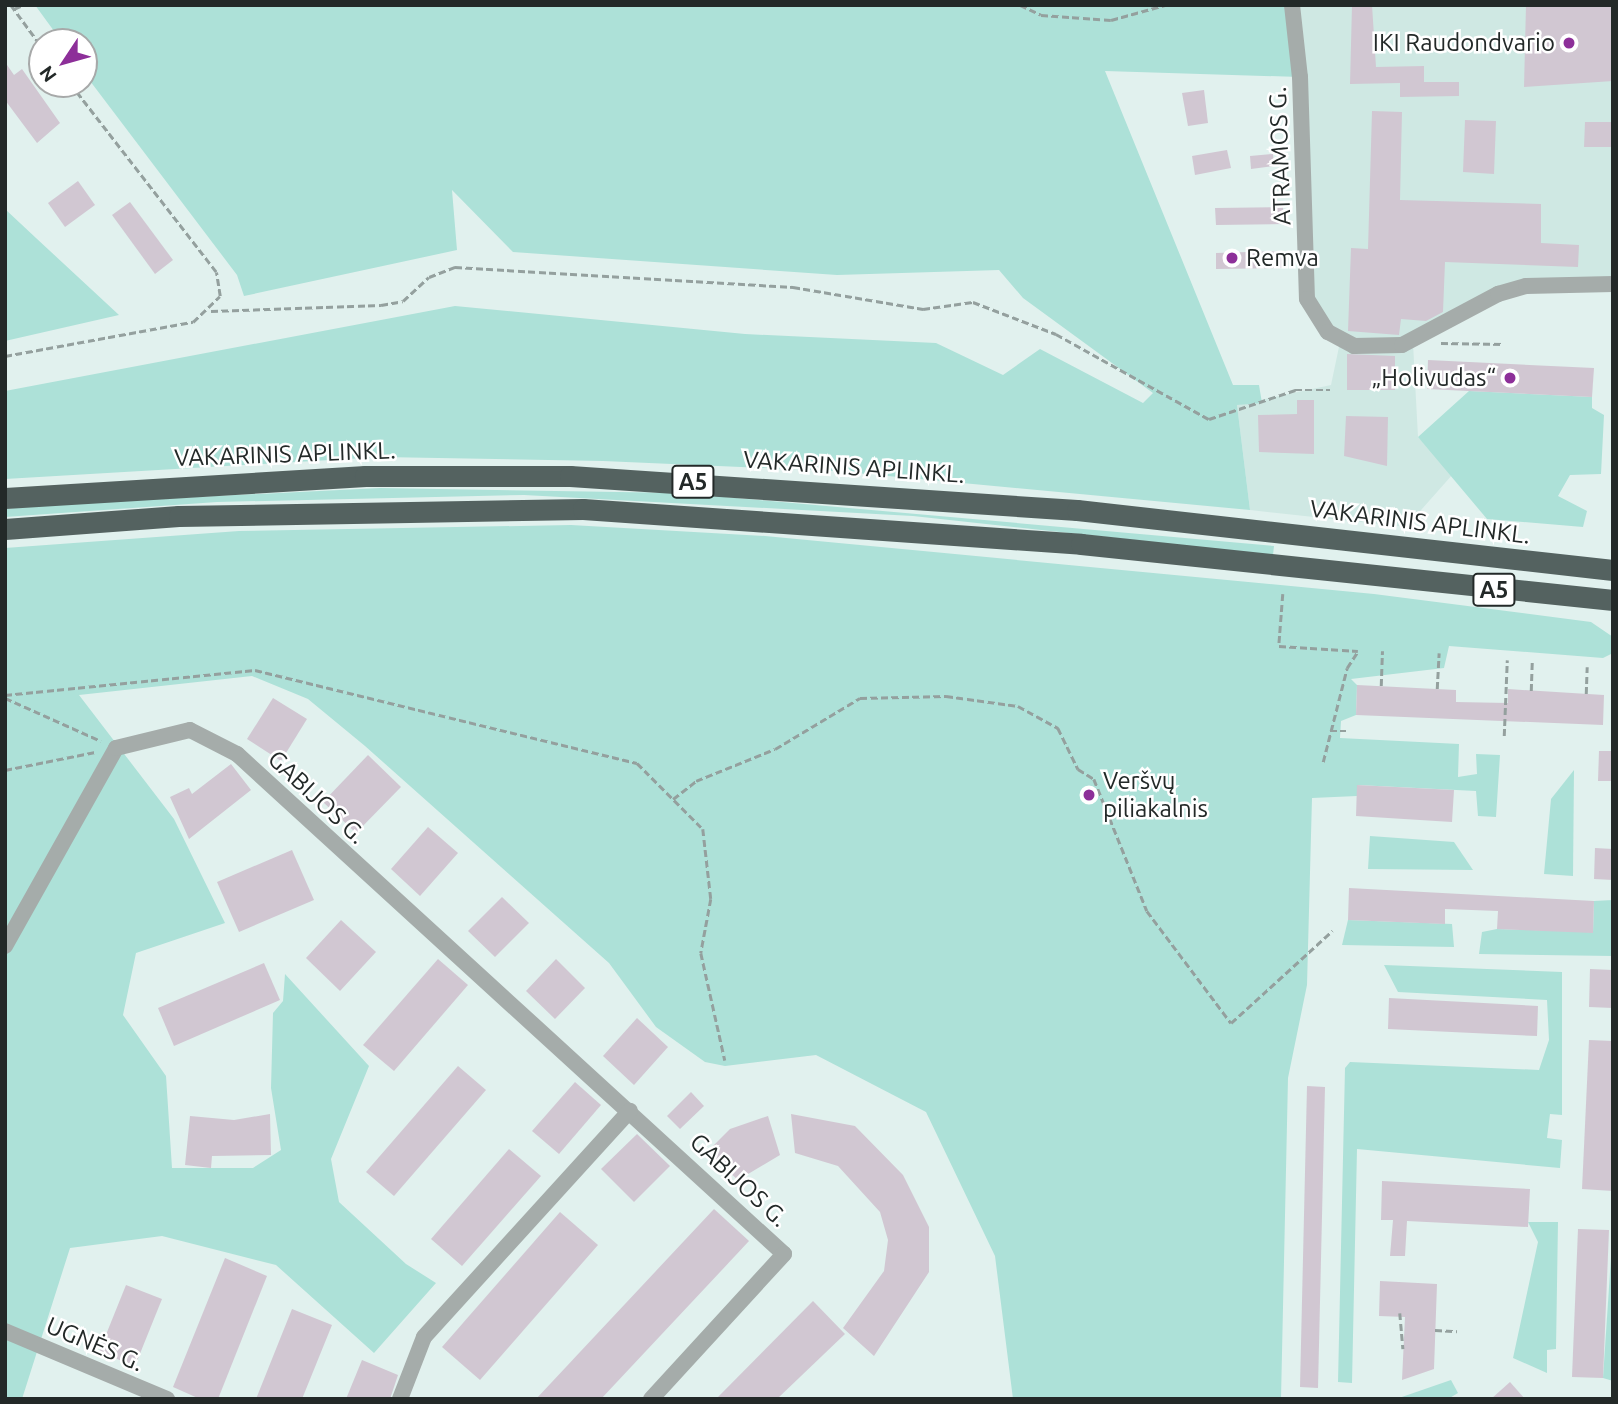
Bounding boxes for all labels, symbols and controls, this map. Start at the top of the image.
north arrow [28,28,98,98]
place label: IKI Raudondvario [1373,29,1555,57]
marker: IKI Raudondvario [1561,35,1577,51]
text: N [35,62,61,86]
street label: ATRAMOS G. [1263,86,1297,226]
place label: Remva [1246,244,1319,272]
marker: Remva [1224,250,1240,266]
place label: „Holivudas“ [1372,364,1496,392]
marker: „Holivudas“ [1502,370,1518,386]
street label: VAKARINIS APLINKL. [174,436,396,472]
street label: VAKARINIS APLINKL. [742,445,966,489]
road number: A5 [670,462,716,502]
street label: VAKARINIS APLINKL. [1308,494,1532,550]
road number: A5 [1471,570,1517,610]
street label: GABIJOS G. [262,744,372,850]
place label: Veršvų piliakalnis [1103,767,1208,823]
marker: Veršvų piliakalnis [1081,787,1097,803]
street label: GABIJOS G. [684,1127,794,1233]
street label: UGNĖS G. [42,1311,148,1377]

